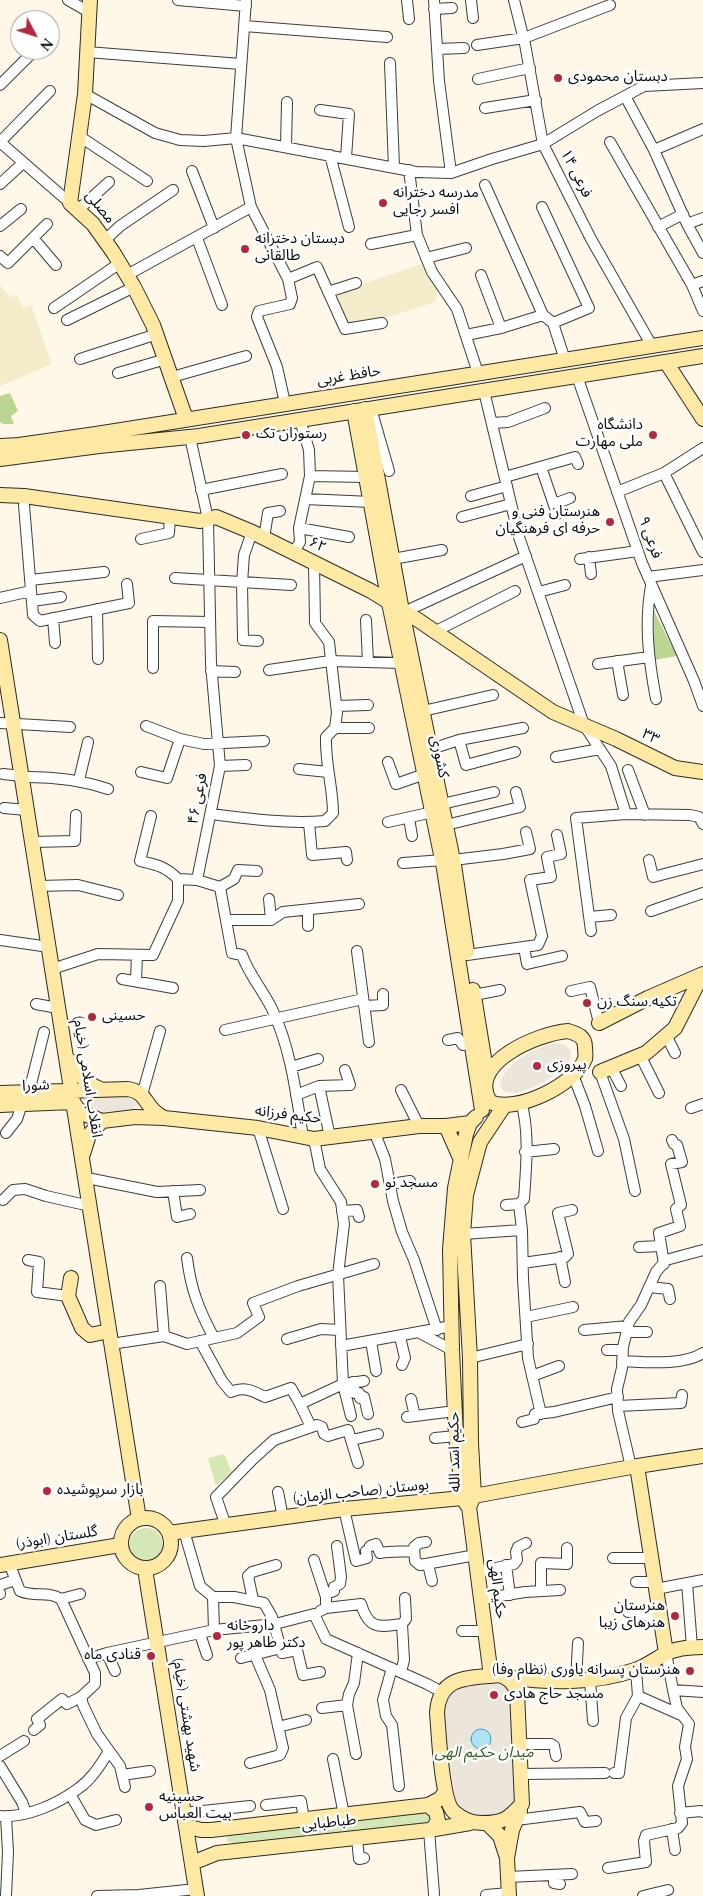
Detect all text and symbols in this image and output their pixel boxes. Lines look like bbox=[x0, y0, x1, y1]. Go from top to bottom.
north arrow bbox=[10, 10, 60, 60]
text: N bbox=[34, 33, 58, 55]
place label: دبستان محمودی bbox=[568, 69, 668, 87]
marker: دبستان محمودی bbox=[552, 72, 564, 84]
street label: فرعی ۱۴ bbox=[555, 147, 595, 201]
place label: مدرسه دخترانه افسر رجایی bbox=[393, 185, 479, 220]
street label: مصلی bbox=[80, 188, 118, 228]
marker: مدرسه دخترانه افسر رجایی bbox=[377, 197, 389, 209]
place label: دبستان دخترانه طالقانی bbox=[255, 231, 345, 266]
marker: دبستان دخترانه طالقانی bbox=[239, 243, 251, 255]
street label: حافظ غربی bbox=[316, 363, 382, 391]
place label: دانشگاه ملی مهارت bbox=[576, 417, 643, 452]
place label: رستوران تک bbox=[256, 426, 327, 444]
marker: رستوران تک bbox=[240, 429, 252, 441]
marker: دانشگاه ملی مهارت bbox=[647, 429, 659, 441]
place label: هنرستان فنی و حرفه ای فرهنگیان bbox=[496, 504, 600, 539]
street label: فرعی ۹ bbox=[633, 515, 665, 561]
marker: هنرستان فنی و حرفه ای فرهنگیان bbox=[604, 516, 616, 528]
street label: ۶۲ bbox=[305, 534, 329, 558]
street label: ۳۳ bbox=[638, 726, 662, 750]
street label: کشوری bbox=[425, 734, 451, 780]
street label: فرعی ۴۶ bbox=[185, 772, 213, 826]
place label: تکیه سنگ زن bbox=[597, 994, 677, 1012]
marker: تکیه سنگ زن bbox=[581, 997, 593, 1009]
place label: حسینی bbox=[102, 1008, 145, 1026]
marker: حسینی bbox=[86, 1011, 98, 1023]
street label: انقلاب اسلامی (خیام) bbox=[67, 1015, 105, 1139]
place label: پیروزی bbox=[547, 1057, 587, 1075]
marker: پیروزی bbox=[531, 1060, 543, 1072]
street label: شورا bbox=[22, 1078, 50, 1096]
street label: حکیم فرزانه bbox=[254, 1103, 322, 1129]
place label: مسجد نو bbox=[385, 1175, 438, 1193]
marker: مسجد نو bbox=[369, 1178, 381, 1190]
street label: حکیم اسد الله bbox=[446, 1412, 466, 1492]
street label: بوستان (صاحب الزمان) bbox=[292, 1477, 430, 1509]
place label: بازار سرپوشیده bbox=[57, 1482, 144, 1500]
marker: بازار سرپوشیده bbox=[41, 1485, 53, 1497]
street label: گلستان (ابوذر) bbox=[15, 1524, 99, 1554]
street label: حکیم الهی bbox=[483, 1558, 509, 1620]
place label: هنرستان هنرهای زیبا bbox=[599, 1598, 665, 1633]
marker: هنرستان هنرهای زیبا bbox=[669, 1610, 681, 1622]
place label: داروخانه دکتر طاهر پور bbox=[227, 1618, 306, 1653]
marker: داروخانه دکتر طاهر پور bbox=[211, 1630, 223, 1642]
place label: قنادی ماه bbox=[84, 1647, 141, 1665]
marker: قنادی ماه bbox=[145, 1650, 157, 1662]
street label: شهید بهشتی (خیام) bbox=[167, 1657, 203, 1773]
place label: هنرستان پسرانه یاوری (نظام وفا) bbox=[492, 1662, 680, 1680]
marker: هنرستان پسرانه یاوری (نظام وفا) bbox=[684, 1665, 696, 1677]
place label: مسجد حاج هادی bbox=[504, 1686, 604, 1704]
marker: مسجد حاج هادی bbox=[488, 1689, 500, 1701]
park label: میدان حکیم الهی bbox=[434, 1745, 534, 1763]
place label: حسینیه بیت العباس bbox=[159, 1789, 232, 1824]
marker: حسینیه بیت العباس bbox=[143, 1801, 155, 1813]
street label: طباطبایی bbox=[301, 1812, 357, 1836]

